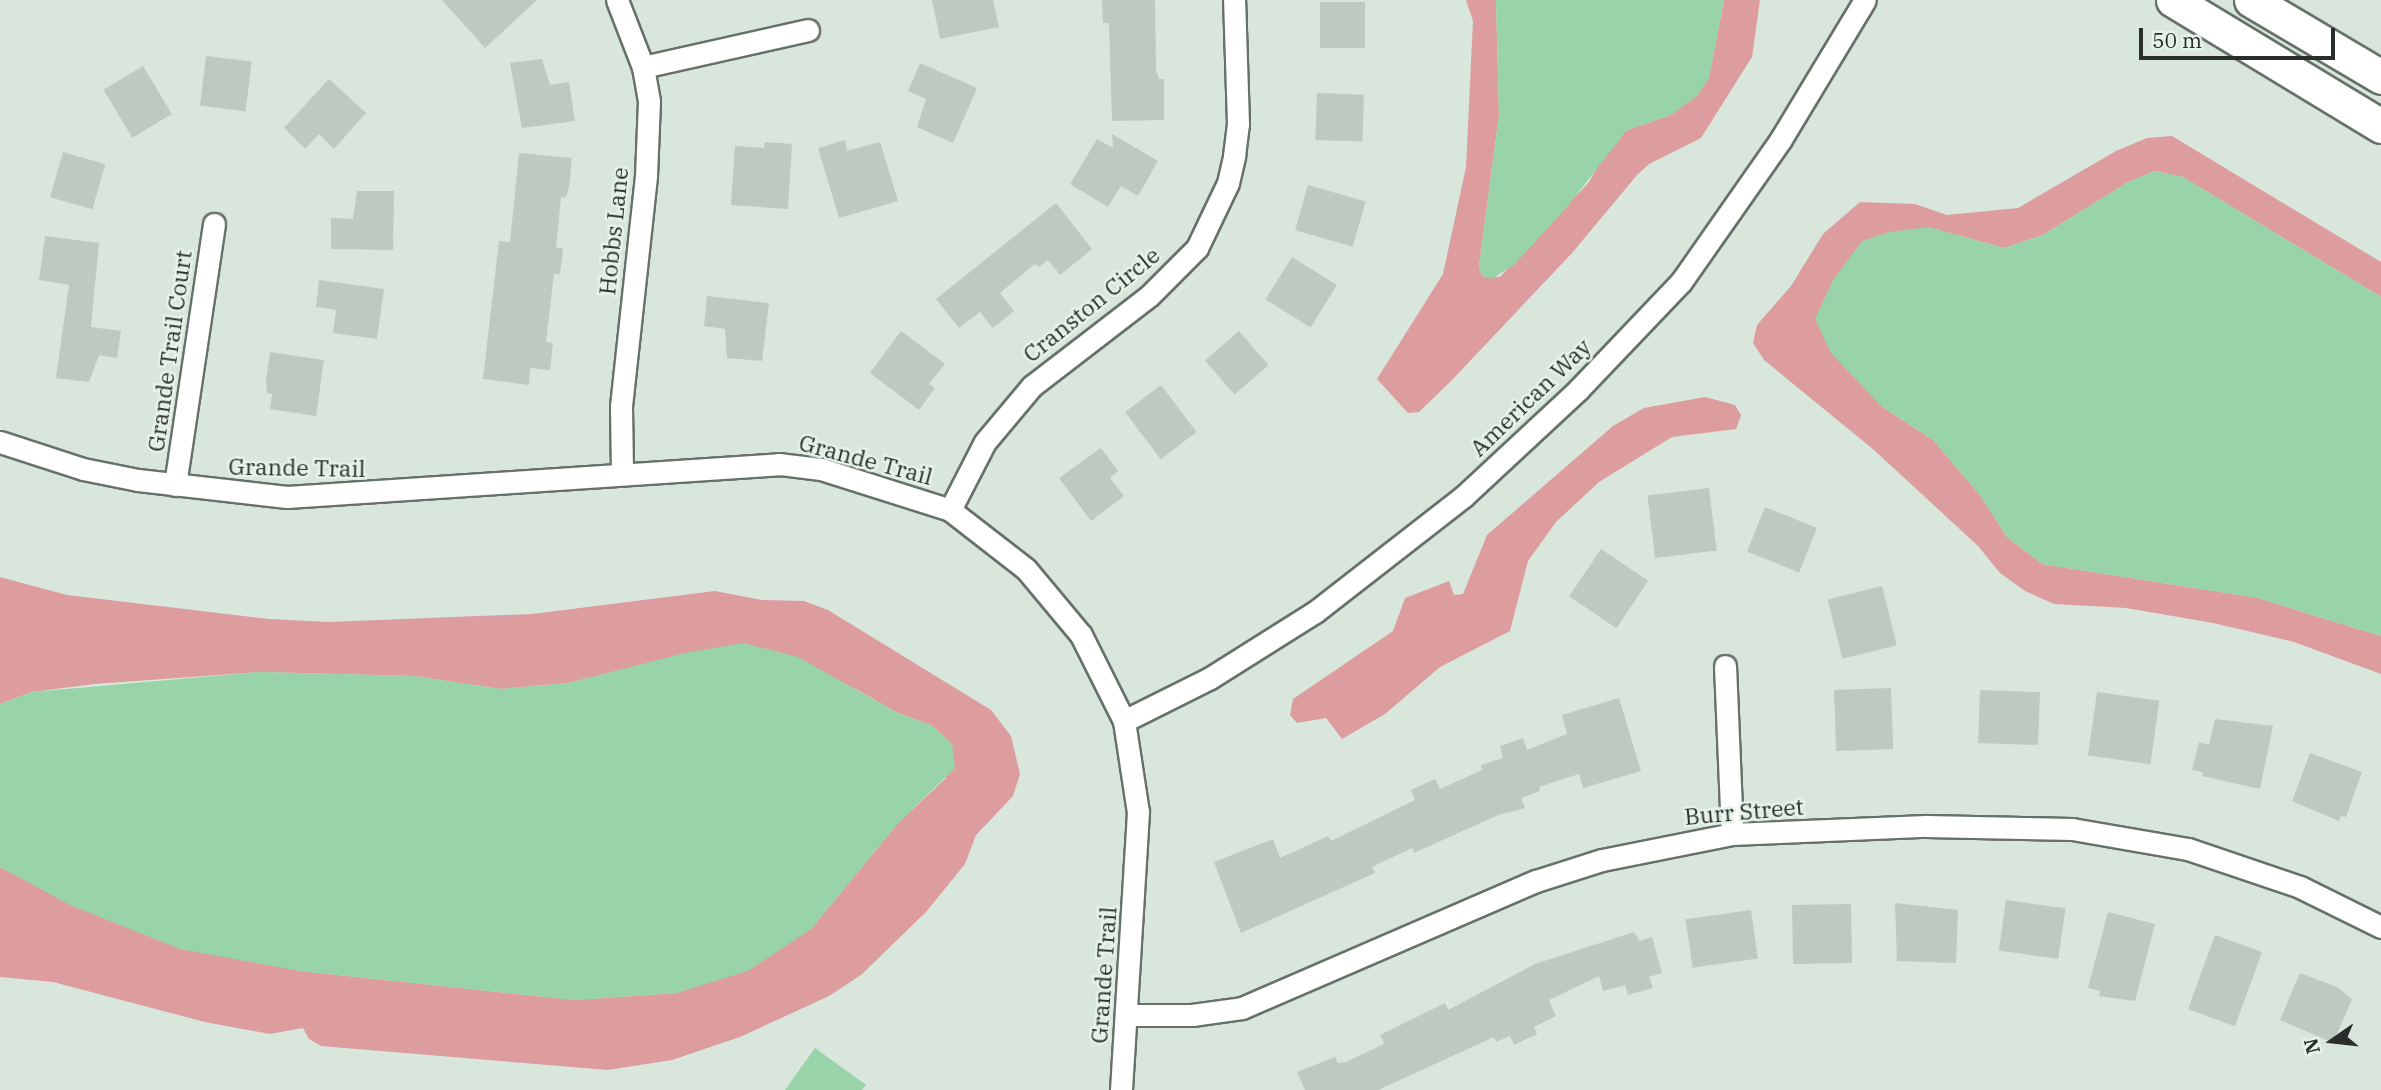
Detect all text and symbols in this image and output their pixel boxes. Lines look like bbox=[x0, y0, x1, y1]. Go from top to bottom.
scale bar bbox=[2143, 14, 2339, 58]
text: 50 m bbox=[2152, 26, 2202, 54]
street label: Hobbs Lane bbox=[593, 166, 633, 296]
street label: Cranston Circle bbox=[1017, 241, 1165, 367]
street label: Grande Trail Court bbox=[141, 249, 197, 453]
street label: American Way bbox=[1464, 332, 1596, 462]
street label: Grande Trail bbox=[796, 428, 936, 490]
street label: Grande Trail bbox=[228, 452, 366, 482]
street label: Burr Street bbox=[1683, 792, 1805, 830]
street label: Grande Trail bbox=[1084, 906, 1122, 1044]
north arrow bbox=[2297, 1006, 2367, 1076]
text: N bbox=[2298, 1036, 2325, 1056]

